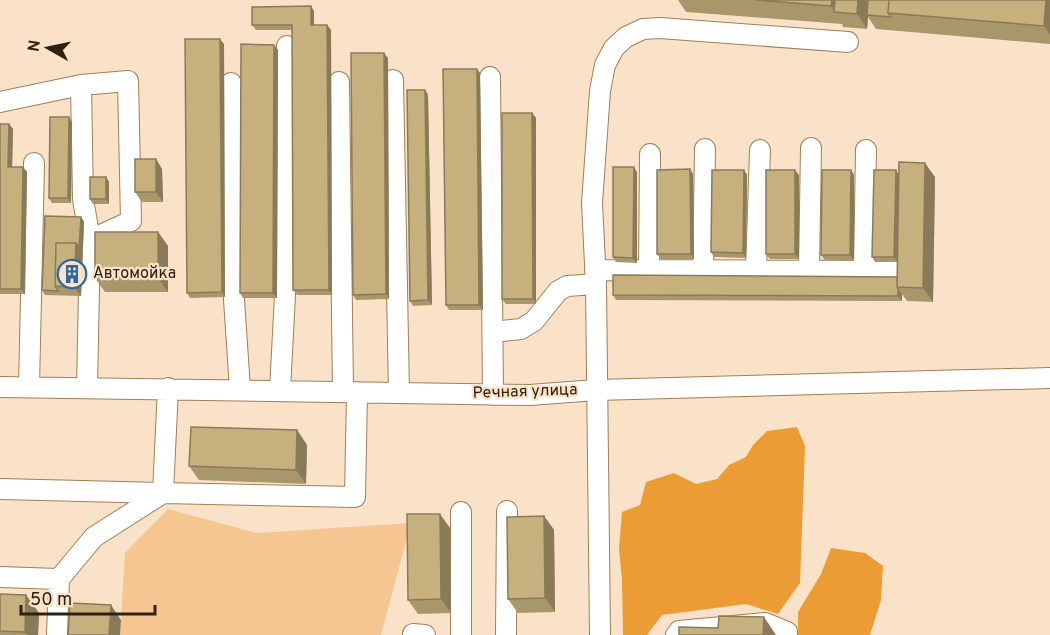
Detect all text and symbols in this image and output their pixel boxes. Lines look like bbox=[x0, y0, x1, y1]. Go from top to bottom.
north arrow bbox=[18, 18, 78, 78]
text: N bbox=[24, 39, 46, 53]
building icon: Автомойка bbox=[56, 258, 88, 290]
place label: Автомойка bbox=[93, 264, 176, 284]
street label: Речная улица bbox=[472, 380, 578, 404]
scale bar bbox=[21, 578, 154, 616]
text: 50 m bbox=[30, 589, 72, 612]

